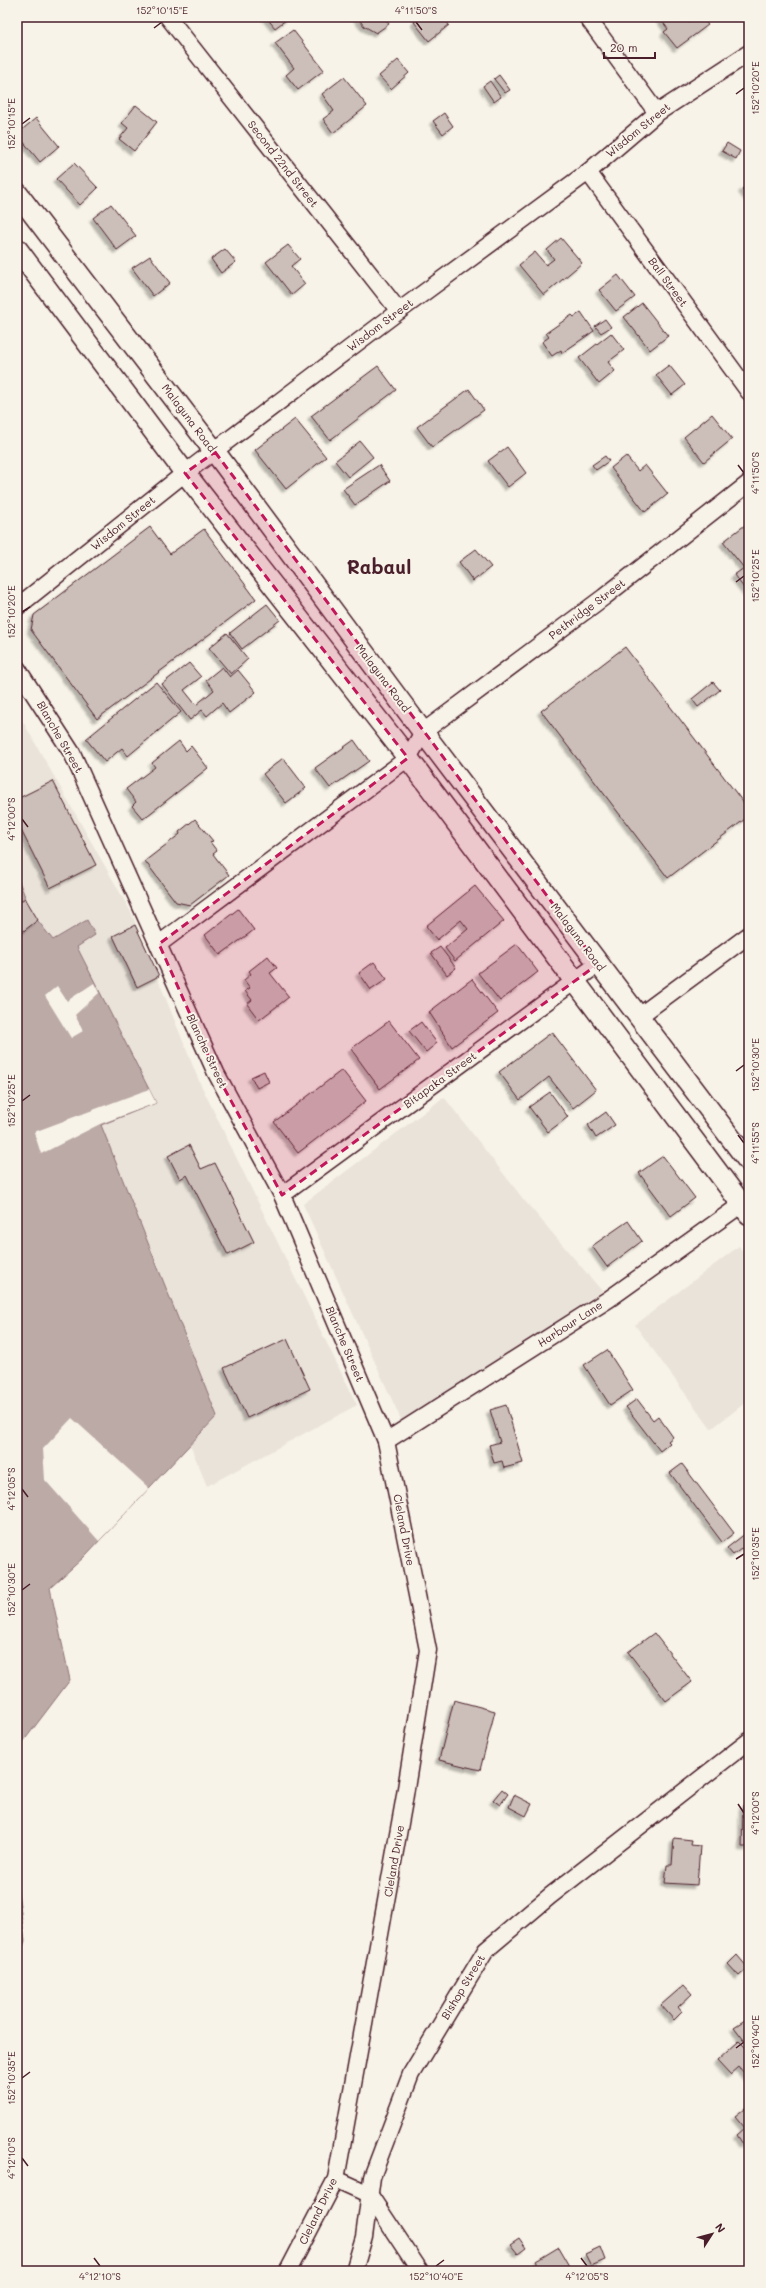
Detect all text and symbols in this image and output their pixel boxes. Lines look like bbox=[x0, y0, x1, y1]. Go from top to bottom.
text: 152°10'15"E bbox=[136, 3, 188, 17]
text: 4°11'50"S bbox=[395, 3, 437, 17]
scale bar bbox=[604, 34, 655, 60]
text: 20 m bbox=[610, 39, 638, 55]
text: 152°10'20"E bbox=[748, 61, 762, 115]
text: 152°10'15"E bbox=[4, 98, 18, 150]
street label: Wisdom Street bbox=[602, 99, 673, 160]
street label: Second 22nd Street bbox=[245, 117, 322, 210]
street label: Ball Street bbox=[645, 254, 692, 310]
street label: Wisdom Street bbox=[344, 295, 416, 354]
street label: Malaguna Road bbox=[159, 381, 220, 455]
text: 4°11'50"S bbox=[748, 452, 762, 494]
street label: Wisdom Street bbox=[87, 492, 158, 553]
text: 152°10'25"E bbox=[748, 549, 762, 603]
district label: Rabaul bbox=[347, 554, 411, 579]
street label: Pethridge Street bbox=[545, 575, 628, 642]
text: 152°10'20"E bbox=[4, 585, 18, 639]
street label: Malaguna Road bbox=[353, 641, 414, 715]
street label: Blanche Street bbox=[34, 698, 87, 776]
text: 4°12'00"S bbox=[4, 797, 18, 841]
street label: Malaguna Road bbox=[548, 900, 609, 974]
street label: Blanche Street bbox=[184, 1011, 231, 1091]
text: 152°10'30"E bbox=[748, 1038, 762, 1092]
street label: Bitapaka Street bbox=[400, 1048, 479, 1111]
text: 152°10'25"E bbox=[4, 1074, 18, 1128]
text: 4°11'55"S bbox=[748, 1122, 762, 1164]
street label: Harbour Lane bbox=[534, 1297, 605, 1350]
street label: Blanche Street bbox=[323, 1304, 368, 1384]
text: 4°12'05"S bbox=[4, 1467, 18, 1511]
street label: Cleland Drive bbox=[390, 1493, 419, 1567]
text: 152°10'35"E bbox=[748, 1527, 762, 1581]
text: 152°10'30"E bbox=[4, 1563, 18, 1617]
text: 4°12'00"S bbox=[748, 1791, 762, 1835]
street label: Cleland Drive bbox=[380, 1824, 407, 1898]
street label: Bishop Street bbox=[437, 1951, 488, 2022]
text: 152°10'40"E bbox=[748, 2015, 762, 2069]
text: 152°10'35"E bbox=[4, 2051, 18, 2105]
text: 4°12'10"S bbox=[4, 2137, 18, 2179]
street label: Cleland Drive bbox=[295, 2175, 340, 2247]
north arrow bbox=[692, 2214, 732, 2254]
text: N bbox=[712, 2220, 729, 2236]
text: 4°12'10"S bbox=[79, 2269, 121, 2283]
text: 152°10'40"E bbox=[409, 2269, 463, 2283]
text: 4°12'05"S bbox=[565, 2269, 609, 2283]

